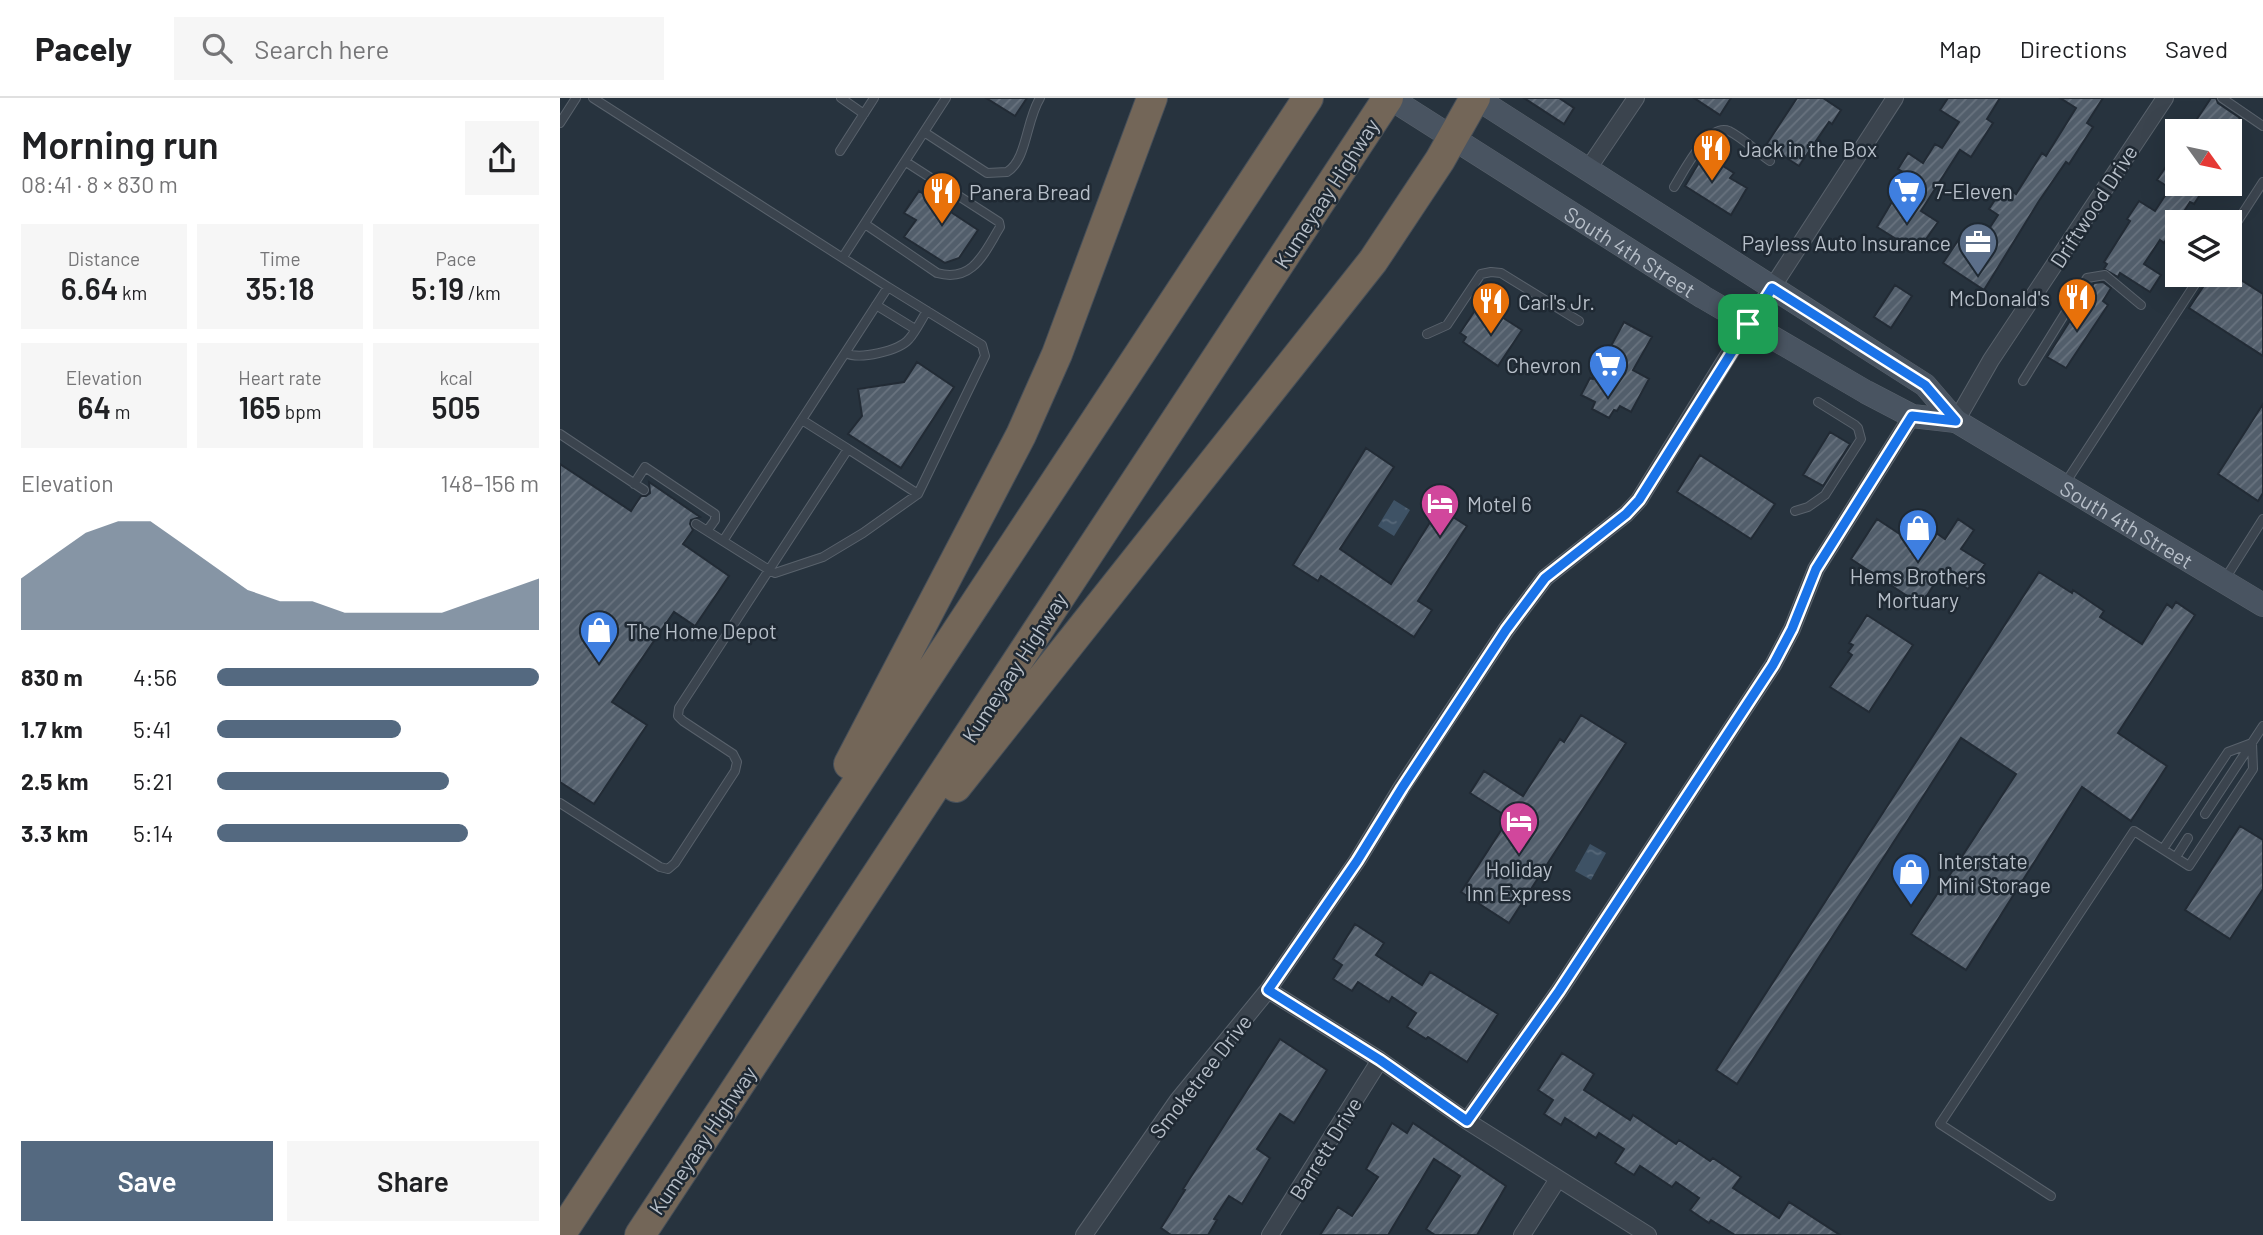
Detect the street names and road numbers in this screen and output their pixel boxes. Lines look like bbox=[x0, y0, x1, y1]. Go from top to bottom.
street label: Kumeyaay Highway bbox=[1268, 113, 1384, 273]
street label: Driftwood Drive bbox=[2044, 140, 2142, 272]
street label: South 4th Street bbox=[1560, 200, 1701, 302]
street label: South 4th Street bbox=[2056, 474, 2198, 573]
street label: Kumeyaay Highway bbox=[956, 587, 1072, 747]
street label: Smoketree Drive bbox=[1144, 1009, 1256, 1143]
street label: Kumeyaay Highway bbox=[643, 1061, 761, 1219]
street label: Barrett Drive bbox=[1284, 1092, 1366, 1204]

